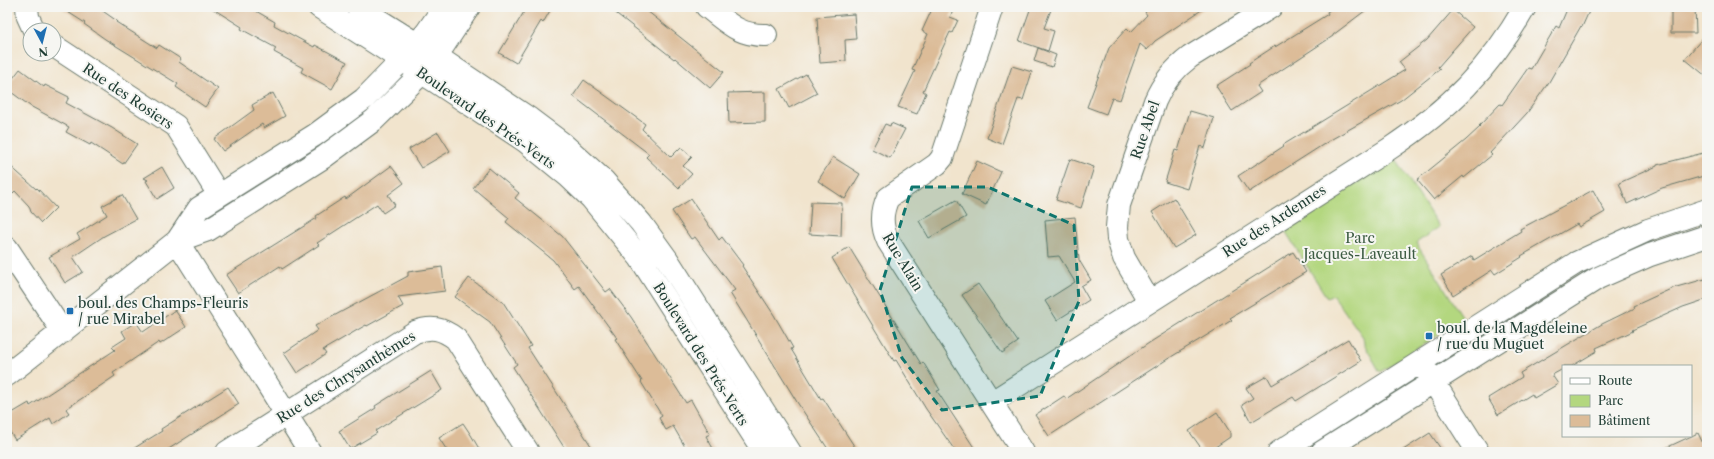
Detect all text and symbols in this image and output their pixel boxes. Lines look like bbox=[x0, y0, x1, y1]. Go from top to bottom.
north arrow bbox=[22, 22, 62, 62]
text: N bbox=[37, 44, 49, 60]
street label: Rue des Rosiers bbox=[79, 59, 177, 133]
street label: Boulevard des Prés-Verts bbox=[413, 63, 559, 173]
street label: Rue Abel bbox=[1127, 98, 1163, 162]
street label: Rue des Ardennes bbox=[1219, 181, 1329, 261]
park label: Parc Jacques-Laveault bbox=[1301, 229, 1417, 263]
street label: Rue Alain bbox=[879, 230, 928, 295]
street label: Boulevard des Prés-Verts bbox=[649, 279, 753, 429]
place label: boul. des Champs-Fleuris / rue Mirabel bbox=[78, 294, 248, 328]
marker: boul. des Champs-Fleuris / rue Mirabel bbox=[65, 306, 75, 316]
place label: boul. de la Magdeleine / rue du Muguet bbox=[1437, 319, 1588, 353]
street label: Rue des Chrysanthèmes bbox=[273, 327, 419, 427]
marker: boul. de la Magdeleine / rue du Muguet bbox=[1424, 331, 1434, 341]
legend bbox=[1562, 365, 1692, 437]
text: Route bbox=[1598, 373, 1633, 388]
text: Parc bbox=[1598, 393, 1623, 408]
text: Bâtiment bbox=[1598, 413, 1651, 428]

